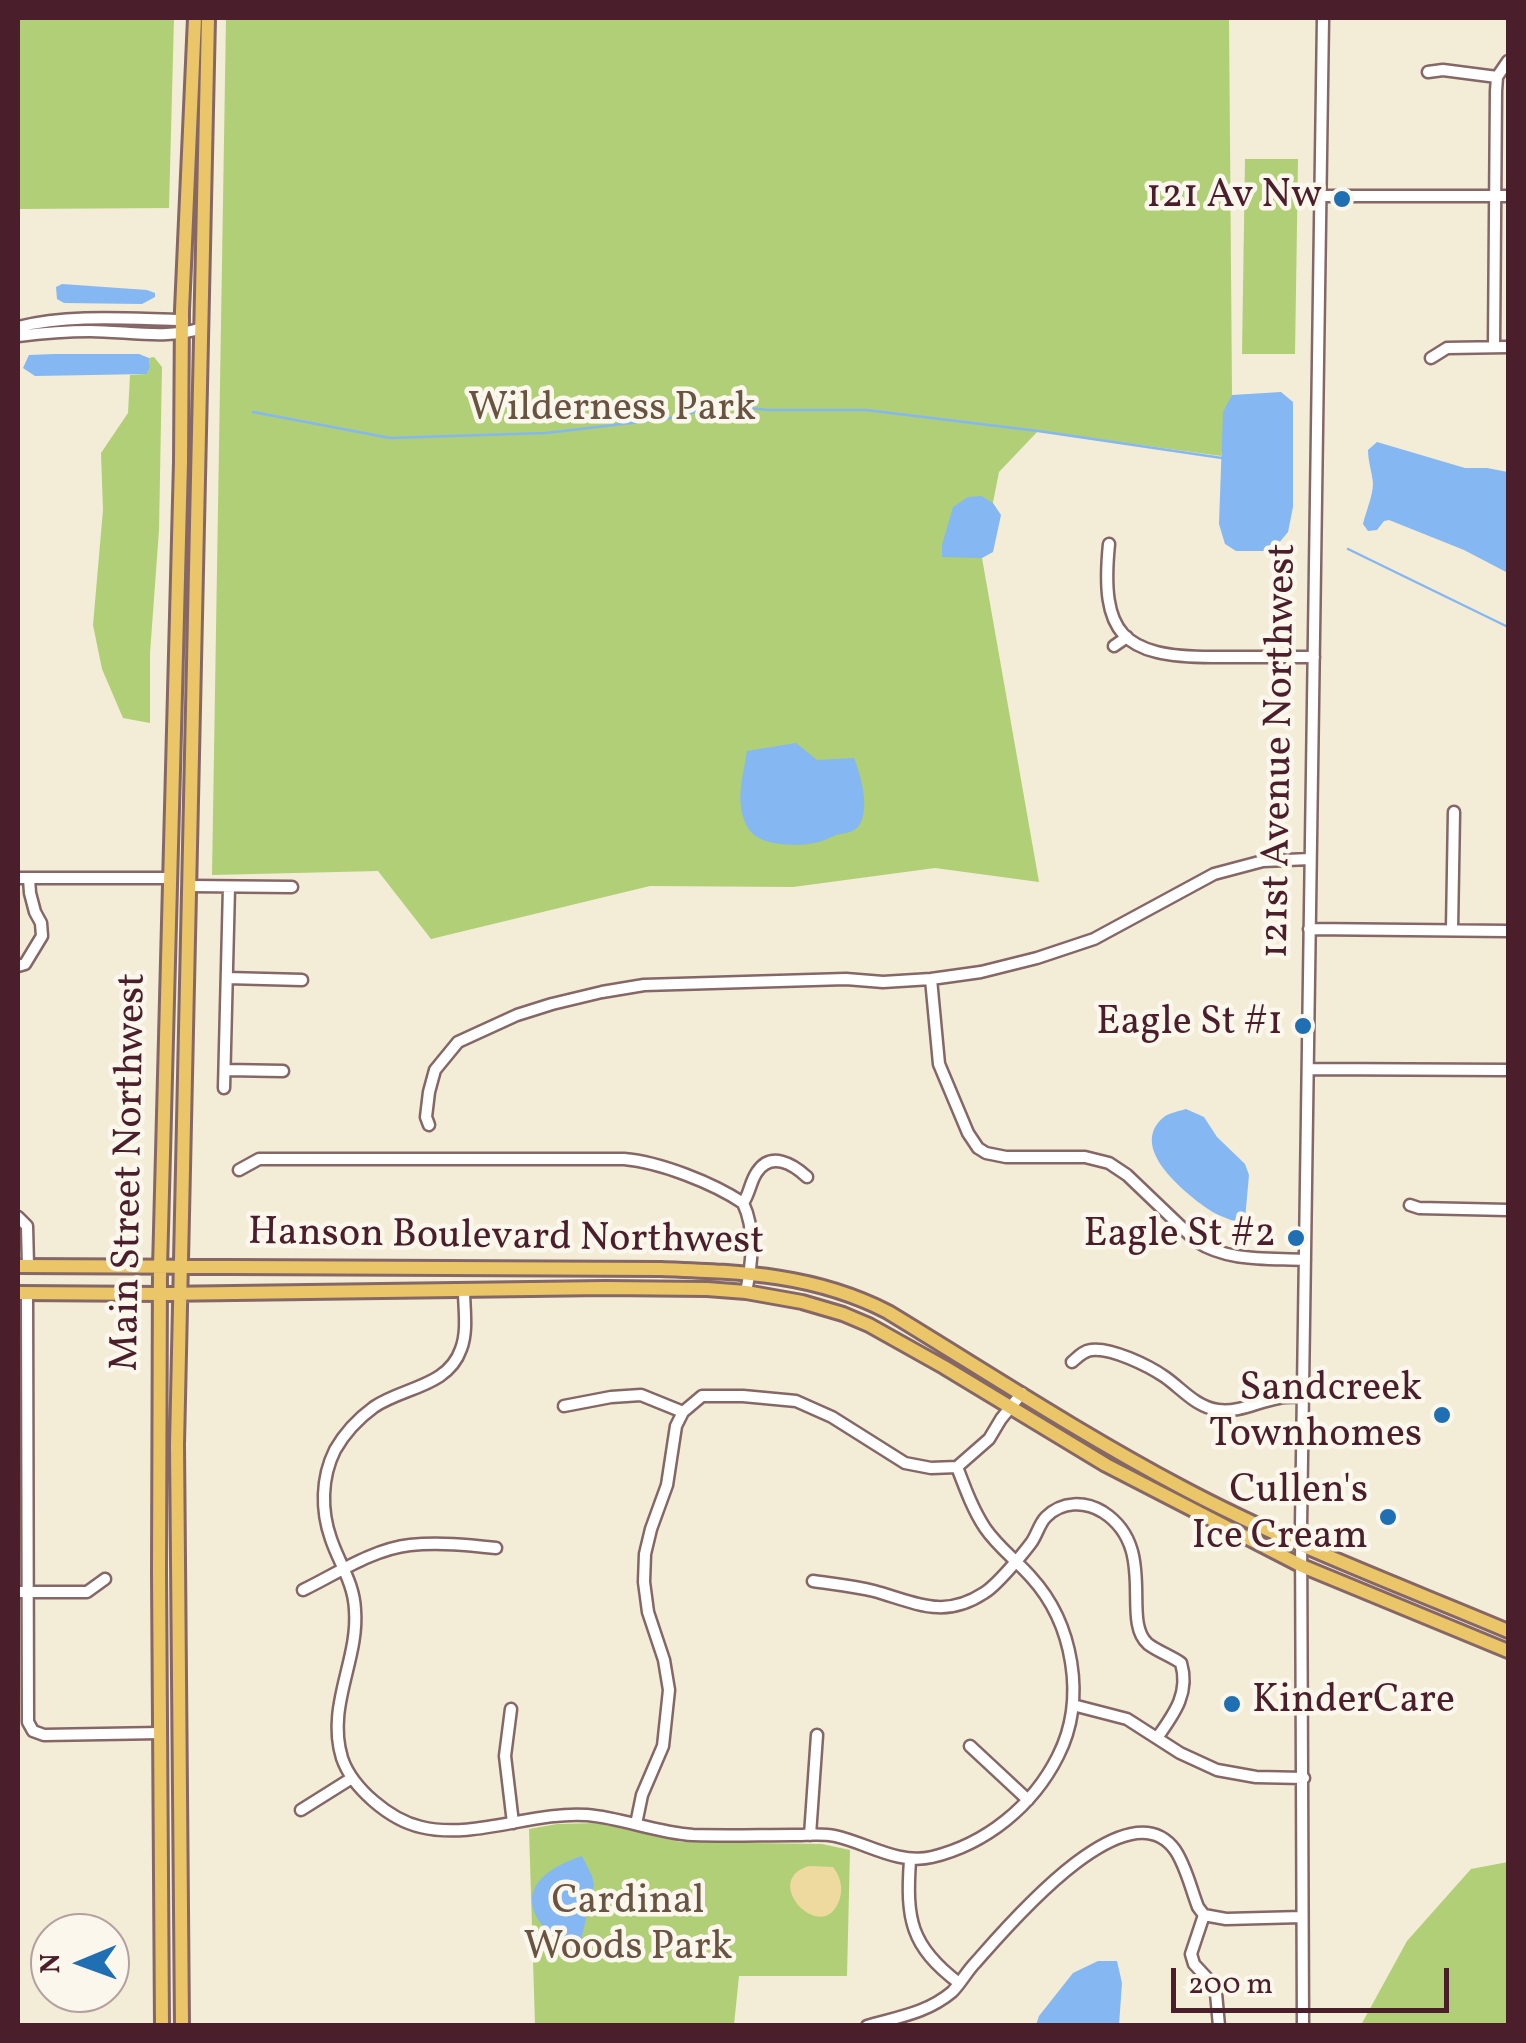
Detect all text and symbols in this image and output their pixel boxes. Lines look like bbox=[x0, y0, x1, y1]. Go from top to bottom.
place label: 121 Av Nw bbox=[1146, 175, 1322, 223]
marker: 121 Av Nw bbox=[1331, 188, 1353, 210]
park label: Wilderness Park bbox=[468, 388, 756, 436]
street label: 121st Avenue Northwest bbox=[1254, 543, 1310, 959]
street label: Main Street Northwest bbox=[105, 972, 159, 1372]
place label: Eagle St #1 bbox=[1096, 1002, 1283, 1050]
marker: Eagle St #1 bbox=[1292, 1015, 1314, 1037]
street label: Hanson Boulevard Northwest bbox=[247, 1211, 765, 1269]
place label: Eagle St #2 bbox=[1083, 1214, 1276, 1262]
marker: Eagle St #2 bbox=[1285, 1227, 1307, 1249]
place label: Sandcreek Townhomes bbox=[1209, 1368, 1422, 1462]
marker: Sandcreek Townhomes bbox=[1431, 1404, 1453, 1426]
place label: Cullen's Ice Cream bbox=[1192, 1470, 1368, 1564]
marker: Cullen's Ice Cream bbox=[1377, 1506, 1399, 1528]
place label: KinderCare bbox=[1252, 1680, 1455, 1728]
marker: KinderCare bbox=[1221, 1693, 1243, 1715]
park label: Cardinal Woods Park bbox=[524, 1881, 732, 1975]
north arrow bbox=[30, 1913, 130, 2013]
scale bar bbox=[1176, 1948, 1454, 2010]
text: N bbox=[32, 1953, 71, 1974]
text: 200 m bbox=[1188, 1964, 1273, 2006]

